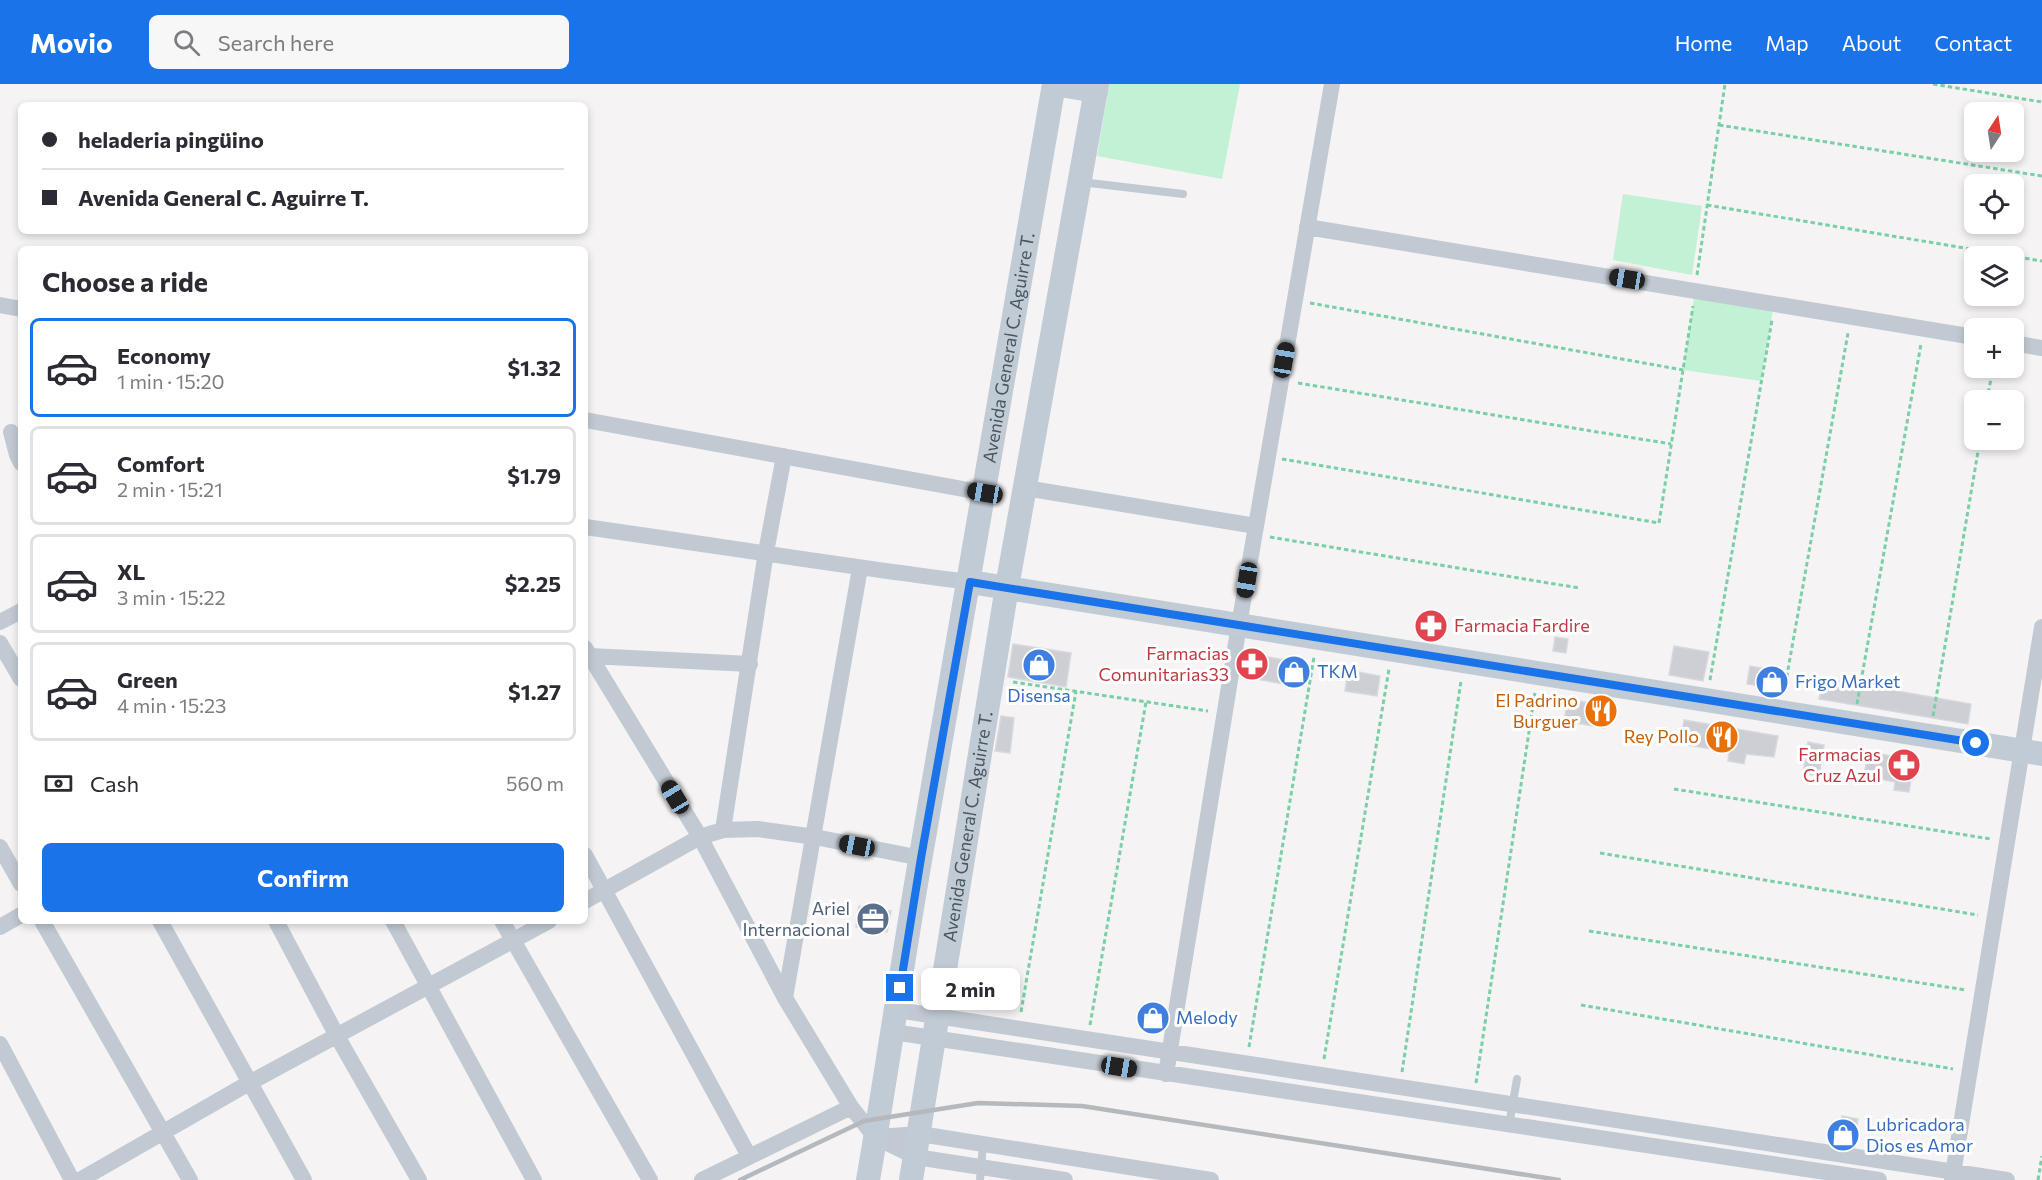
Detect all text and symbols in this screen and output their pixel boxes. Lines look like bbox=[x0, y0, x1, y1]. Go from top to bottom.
search box bbox=[149, 15, 569, 69]
text: Movio bbox=[30, 25, 113, 59]
icon: search bbox=[170, 26, 203, 59]
text: Search here bbox=[218, 29, 334, 56]
text: Home bbox=[1675, 30, 1732, 55]
text: Map bbox=[1765, 30, 1809, 55]
text: About bbox=[1842, 30, 1901, 55]
text: Contact bbox=[1934, 30, 2012, 55]
north arrow bbox=[1964, 102, 2024, 162]
map controls bbox=[1964, 102, 2024, 450]
text: heladeria pingüino bbox=[78, 126, 264, 153]
button: locate bbox=[1964, 174, 2024, 234]
text: Avenida General C. Aguirre T. bbox=[78, 184, 369, 211]
street label: Avenida General C. Aguirre T. bbox=[978, 231, 1039, 465]
button: layers bbox=[1964, 246, 2024, 306]
text: Choose a ride bbox=[42, 265, 208, 298]
car bbox=[1608, 267, 1646, 291]
button: + bbox=[1964, 318, 2024, 378]
icon: car bbox=[45, 341, 99, 395]
car bbox=[1272, 341, 1296, 379]
text: Economy bbox=[117, 342, 211, 369]
text: $1.32 bbox=[507, 354, 561, 381]
text: 1 min · 15:20 bbox=[117, 369, 225, 393]
button: − bbox=[1964, 390, 2024, 450]
icon: car bbox=[45, 449, 99, 503]
text: Comfort bbox=[117, 450, 205, 477]
text: $1.79 bbox=[507, 462, 561, 489]
text: 2 min · 15:21 bbox=[117, 477, 223, 501]
car bbox=[966, 481, 1004, 505]
icon: car bbox=[45, 557, 99, 611]
text: XL bbox=[117, 558, 145, 585]
car bbox=[1235, 561, 1259, 599]
text: $2.25 bbox=[505, 570, 561, 597]
text: 3 min · 15:22 bbox=[117, 585, 226, 609]
pharmacy icon: Farmacia Fardire bbox=[1413, 608, 1449, 644]
place label: Farmacia Fardire bbox=[1454, 614, 1590, 636]
place label: Farmacias Comunitarias33 bbox=[1099, 642, 1229, 685]
pharmacy icon: Farmacias Comunitarias33 bbox=[1234, 646, 1270, 682]
shop icon: Disensa bbox=[1021, 647, 1057, 683]
shop icon: TKM bbox=[1276, 654, 1312, 690]
place label: TKM bbox=[1317, 660, 1358, 682]
shop icon: Frigo Market bbox=[1754, 664, 1790, 700]
icon: car bbox=[45, 665, 99, 719]
text: Green bbox=[117, 666, 178, 693]
place label: Frigo Market bbox=[1795, 670, 1900, 692]
text: $1.27 bbox=[508, 678, 561, 705]
place label: Disensa bbox=[1007, 684, 1071, 706]
place label: El Padrino Burguer bbox=[1495, 689, 1578, 732]
text: 4 min · 15:23 bbox=[117, 693, 227, 717]
restaurant icon: El Padrino Burguer bbox=[1583, 693, 1619, 729]
street label: Avenida General C. Aguirre T. bbox=[938, 709, 997, 943]
restaurant icon: Rey Pollo bbox=[1704, 719, 1740, 755]
place label: Rey Pollo bbox=[1624, 725, 1699, 747]
route start bbox=[1962, 729, 1989, 756]
place label: Farmacias Cruz Azul bbox=[1798, 743, 1881, 786]
pharmacy icon: Farmacias Cruz Azul bbox=[1886, 747, 1922, 783]
icon: cash bbox=[42, 767, 75, 800]
text: Cash bbox=[90, 770, 139, 797]
text: 560 m bbox=[506, 771, 564, 795]
car bbox=[658, 777, 692, 817]
car bbox=[838, 834, 876, 858]
button: Confirm bbox=[42, 843, 564, 912]
place label: Ariel Internacional bbox=[742, 897, 850, 940]
office icon: Ariel Internacional bbox=[855, 901, 891, 937]
callout: 2 min bbox=[921, 967, 1020, 1009]
route end bbox=[886, 974, 913, 1001]
text: 2 min bbox=[946, 977, 995, 1001]
shop icon: Melody bbox=[1135, 1000, 1171, 1036]
place label: Melody bbox=[1176, 1006, 1238, 1028]
car bbox=[1100, 1055, 1138, 1079]
place label: Lubricadora Dios es Amor bbox=[1866, 1113, 1973, 1156]
shop icon: Lubricadora Dios es Amor bbox=[1825, 1117, 1861, 1153]

